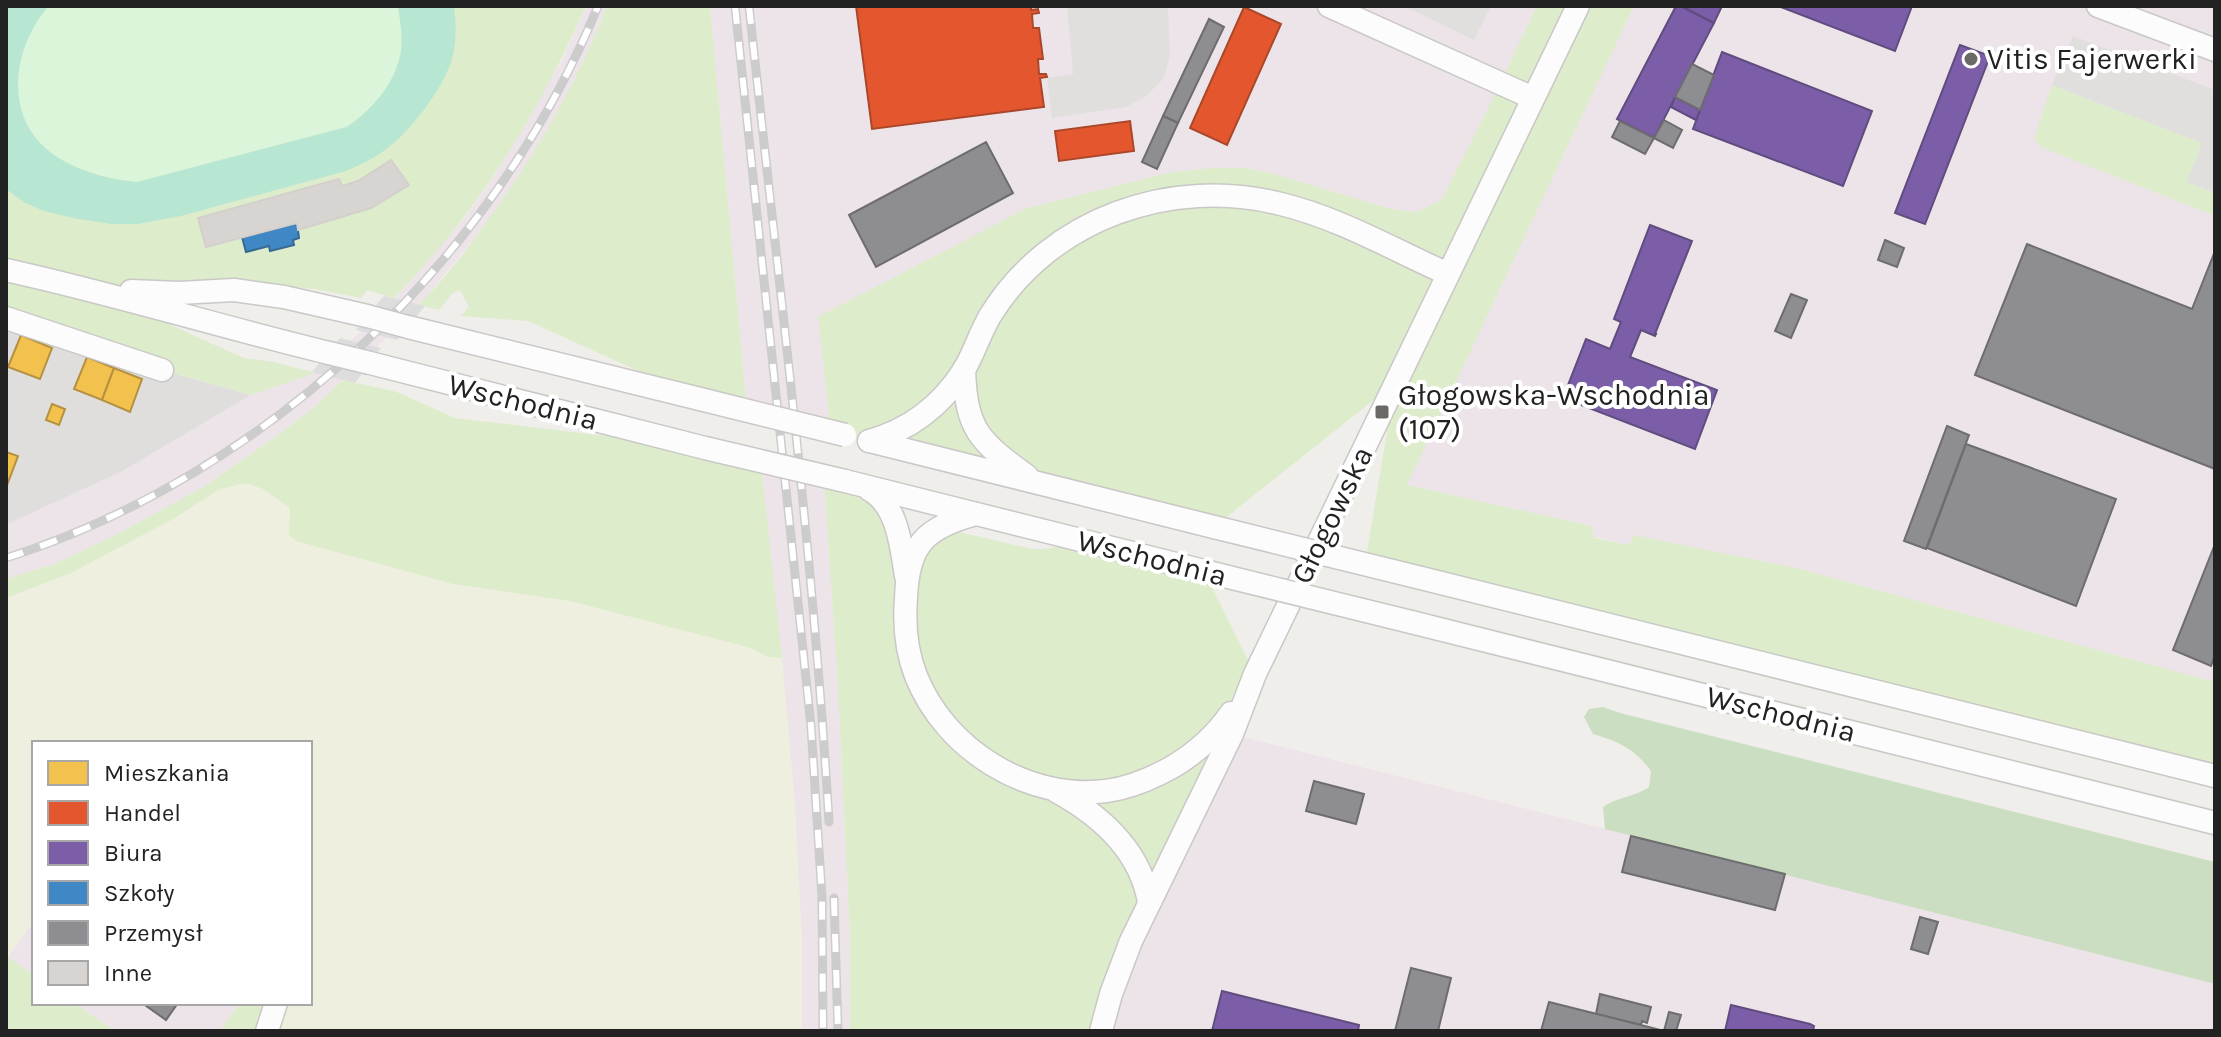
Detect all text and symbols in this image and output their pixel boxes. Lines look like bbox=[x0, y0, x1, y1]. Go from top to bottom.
place label: Vitis Fajerwerki bbox=[1987, 41, 2197, 77]
marker: Vitis Fajerwerki bbox=[1962, 50, 1980, 68]
street label: Wschodnia bbox=[445, 366, 601, 438]
place label: Głogowska-Wschodnia (107) bbox=[1398, 377, 1709, 447]
marker: Głogowska-Wschodnia (107) bbox=[1373, 403, 1391, 421]
street label: Głogowska bbox=[1283, 440, 1381, 590]
street label: Wschodnia bbox=[1074, 522, 1230, 594]
street label: Wschodnia bbox=[1703, 678, 1859, 750]
legend bbox=[32, 741, 312, 1005]
text: Mieszkania bbox=[104, 759, 229, 787]
text: Handel bbox=[104, 799, 181, 827]
text: Biura bbox=[104, 839, 163, 867]
text: Szkoły bbox=[104, 879, 174, 907]
text: Przemysł bbox=[104, 919, 203, 947]
text: Inne bbox=[104, 959, 152, 987]

